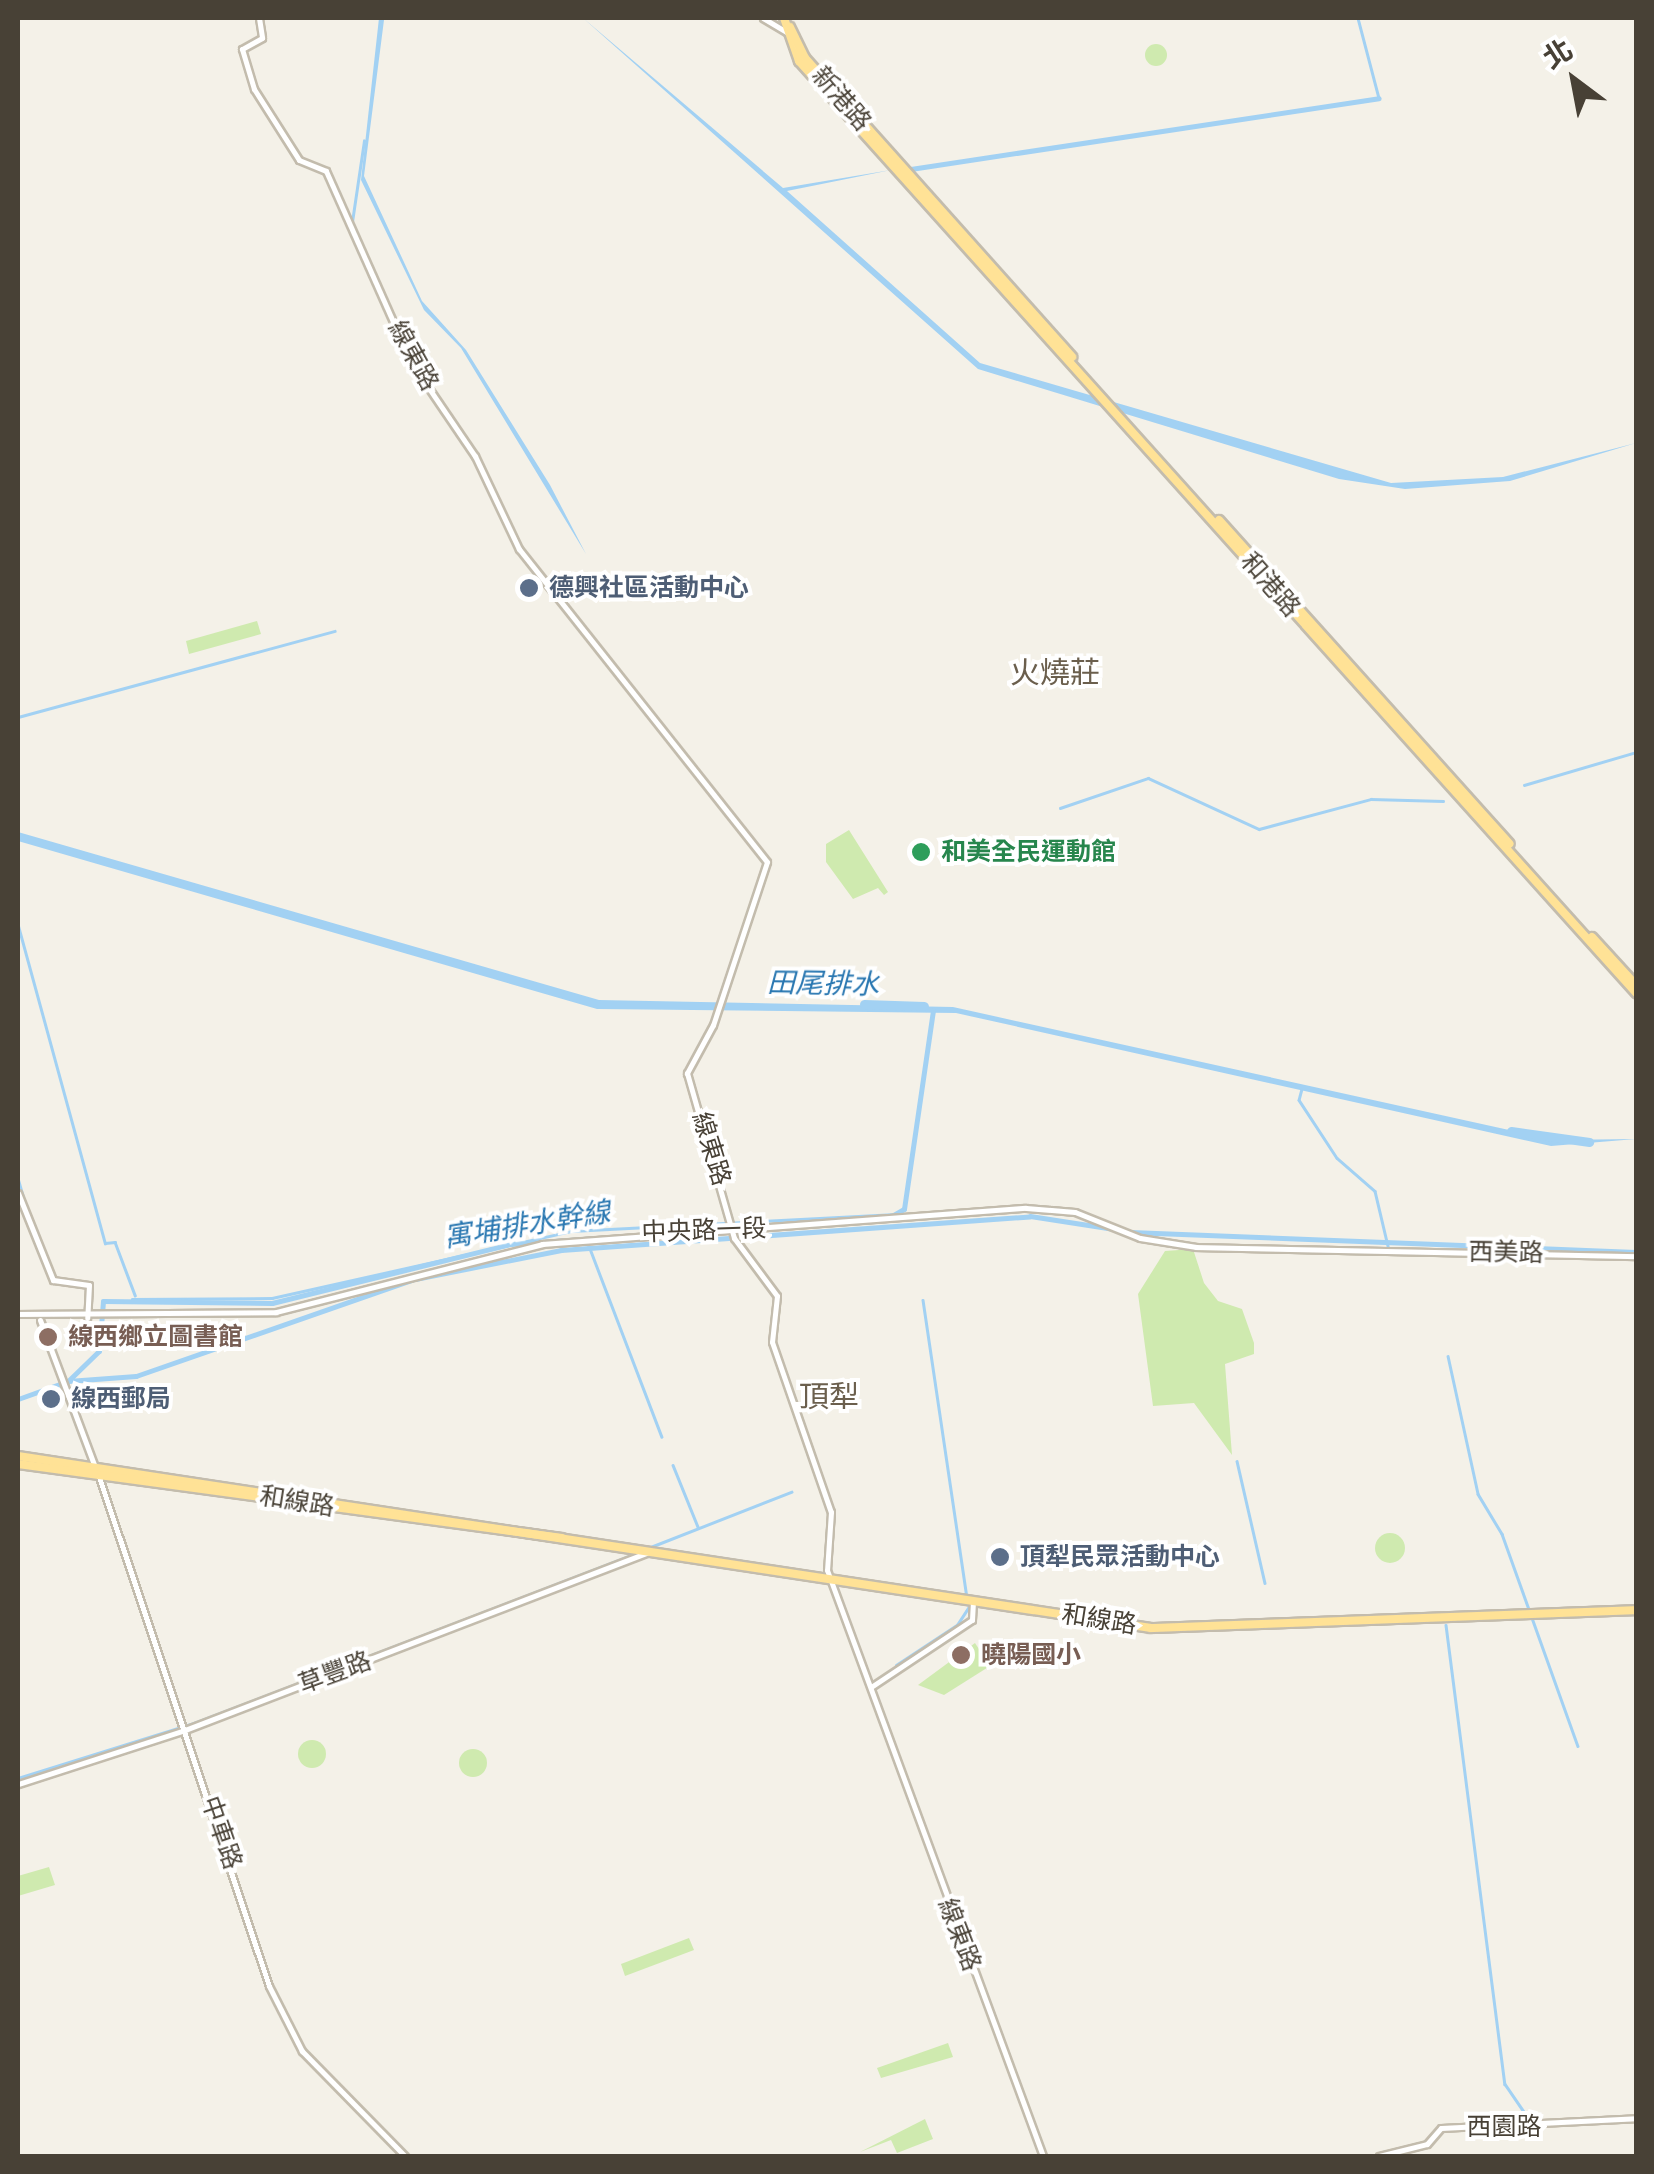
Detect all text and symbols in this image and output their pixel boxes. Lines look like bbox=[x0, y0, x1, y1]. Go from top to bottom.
north arrow bbox=[1524, 30, 1624, 130]
text: 北 bbox=[1537, 33, 1579, 76]
street label: 新港路 bbox=[805, 61, 877, 137]
street label: 線東路 bbox=[382, 316, 444, 396]
street label: 和港路 bbox=[1234, 547, 1306, 623]
place label: 德興社區活動中心 bbox=[549, 573, 749, 603]
marker: 德興社區活動中心 bbox=[518, 577, 540, 599]
district label: 火燒莊 bbox=[1010, 656, 1100, 692]
place label: 和美全民運動館 bbox=[941, 837, 1116, 867]
marker: 和美全民運動館 bbox=[910, 841, 932, 863]
water label: 田尾排水 bbox=[767, 966, 879, 1002]
street label: 線東路 bbox=[686, 1109, 736, 1189]
water label: 寓埔排水幹線 bbox=[441, 1195, 613, 1255]
street label: 中央路一段 bbox=[641, 1214, 767, 1248]
street label: 西美路 bbox=[1468, 1237, 1544, 1269]
place label: 線西鄉立圖書館 bbox=[68, 1322, 243, 1352]
marker: 線西鄉立圖書館 bbox=[37, 1326, 59, 1348]
district label: 頂犁 bbox=[799, 1380, 859, 1416]
place label: 線西郵局 bbox=[71, 1384, 171, 1414]
marker: 線西郵局 bbox=[40, 1388, 62, 1410]
street label: 和線路 bbox=[258, 1481, 336, 1523]
place label: 頂犁民眾活動中心 bbox=[1020, 1542, 1220, 1572]
marker: 頂犁民眾活動中心 bbox=[989, 1546, 1011, 1568]
street label: 和線路 bbox=[1060, 1599, 1138, 1641]
place label: 曉陽國小 bbox=[981, 1640, 1081, 1670]
marker: 曉陽國小 bbox=[950, 1644, 972, 1666]
street label: 草豐路 bbox=[295, 1646, 375, 1700]
street label: 中車路 bbox=[195, 1793, 247, 1873]
street label: 線東路 bbox=[932, 1895, 986, 1975]
street label: 西園路 bbox=[1467, 2112, 1541, 2142]

